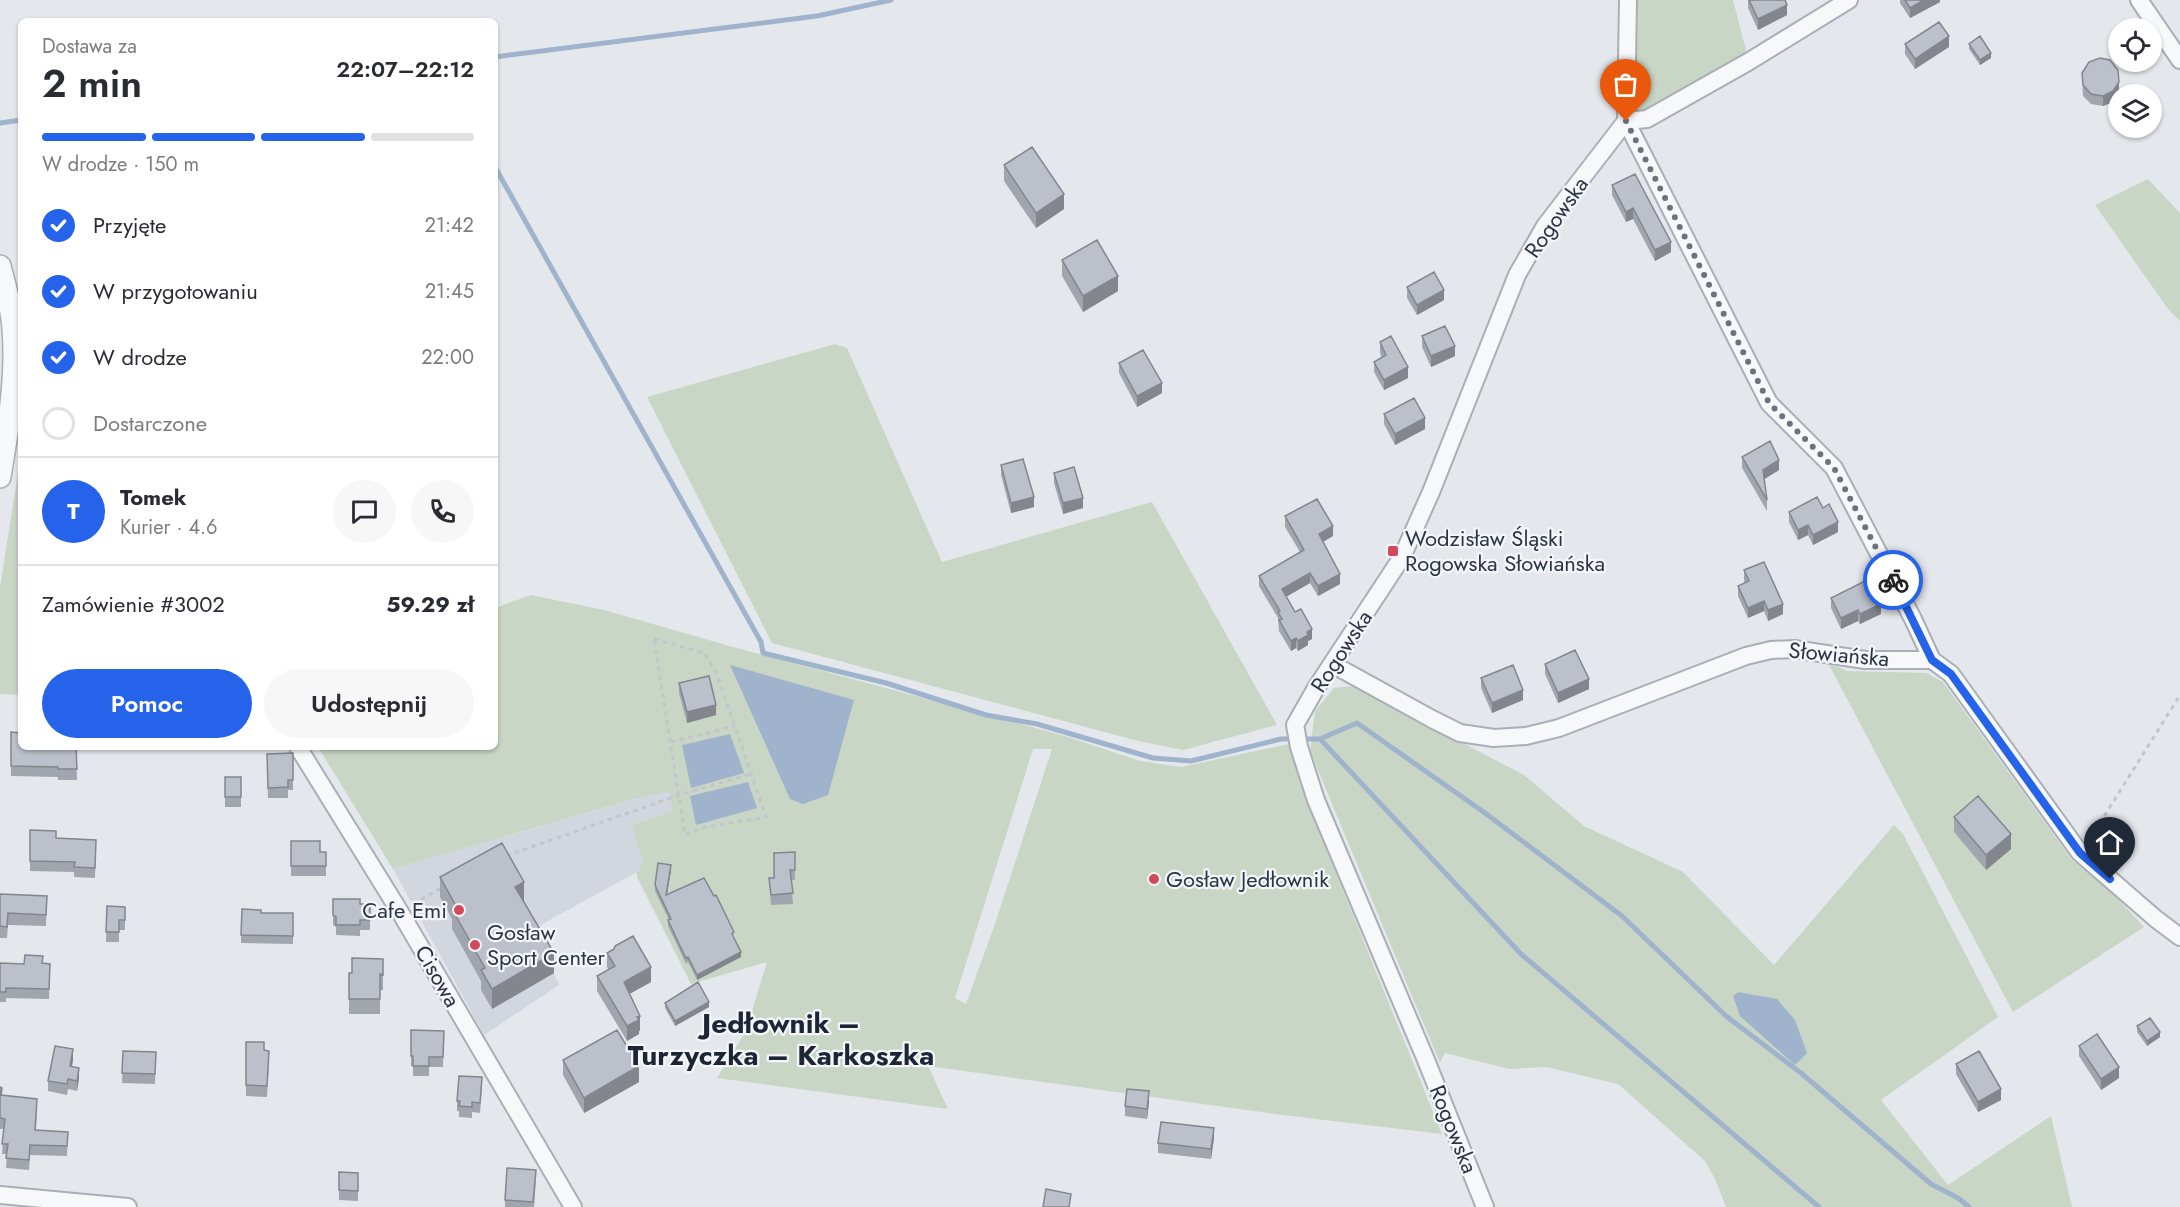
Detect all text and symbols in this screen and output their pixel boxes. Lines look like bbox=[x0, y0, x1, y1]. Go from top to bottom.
map controls bbox=[2108, 18, 2162, 138]
button: locate bbox=[2108, 18, 2162, 72]
text: Dostawa za bbox=[42, 32, 137, 61]
text: 22:07–22:12 bbox=[336, 53, 474, 85]
text: 2 min bbox=[42, 55, 142, 112]
pin bbox=[1600, 59, 1651, 121]
icon: bag bbox=[1609, 68, 1642, 101]
button: layers bbox=[2108, 84, 2162, 138]
text: W drodze · 150 m bbox=[42, 150, 199, 179]
street label: Rogowska bbox=[1516, 170, 1596, 264]
icon: check bbox=[42, 209, 75, 242]
text: Przyjęte bbox=[93, 209, 166, 241]
text: 21:42 bbox=[425, 211, 474, 240]
icon: check bbox=[42, 275, 75, 308]
text: W przygotowaniu bbox=[93, 275, 258, 307]
text: 21:45 bbox=[425, 277, 474, 306]
icon: check bbox=[42, 341, 75, 374]
text: W drodze bbox=[93, 341, 187, 373]
text: 22:00 bbox=[421, 343, 474, 372]
text: Dostarczone bbox=[93, 407, 207, 439]
button: chat bbox=[333, 480, 396, 543]
button: phone bbox=[411, 480, 474, 543]
text: Tomek bbox=[120, 481, 186, 513]
text: T bbox=[67, 495, 80, 527]
text: Kurier · 4.6 bbox=[120, 513, 218, 542]
place label: Wodzisław Śląski Rogowska Słowiańska bbox=[1405, 522, 1605, 579]
marker: Wodzisław Śląski Rogowska Słowiańska bbox=[1386, 544, 1400, 558]
courier bbox=[1863, 550, 1923, 610]
icon: bike bbox=[1877, 564, 1910, 597]
text: Zamówienie #3002 bbox=[42, 588, 225, 620]
text: 59.29 zł bbox=[386, 588, 474, 620]
street label: Rogowska bbox=[1302, 603, 1380, 699]
street label: Słowiańska bbox=[1787, 634, 1891, 674]
button: Pomoc bbox=[42, 669, 252, 738]
button: Udostępnij bbox=[264, 669, 474, 738]
pin bbox=[2084, 817, 2135, 879]
icon: home bbox=[2093, 826, 2126, 859]
place label: Gosław Jedłownik bbox=[1166, 863, 1329, 895]
marker: Gosław Jedłownik bbox=[1147, 872, 1161, 886]
place label: Cafe Emi bbox=[362, 894, 447, 926]
marker: Cafe Emi bbox=[452, 903, 466, 917]
place label: Gosław Sport Center bbox=[487, 916, 606, 973]
marker: Gosław Sport Center bbox=[468, 938, 482, 952]
street label: Cisowa bbox=[407, 939, 469, 1013]
district label: Jedłownik – Turzyczka – Karkoszka bbox=[628, 1003, 934, 1076]
street label: Rogowska bbox=[1422, 1080, 1486, 1178]

